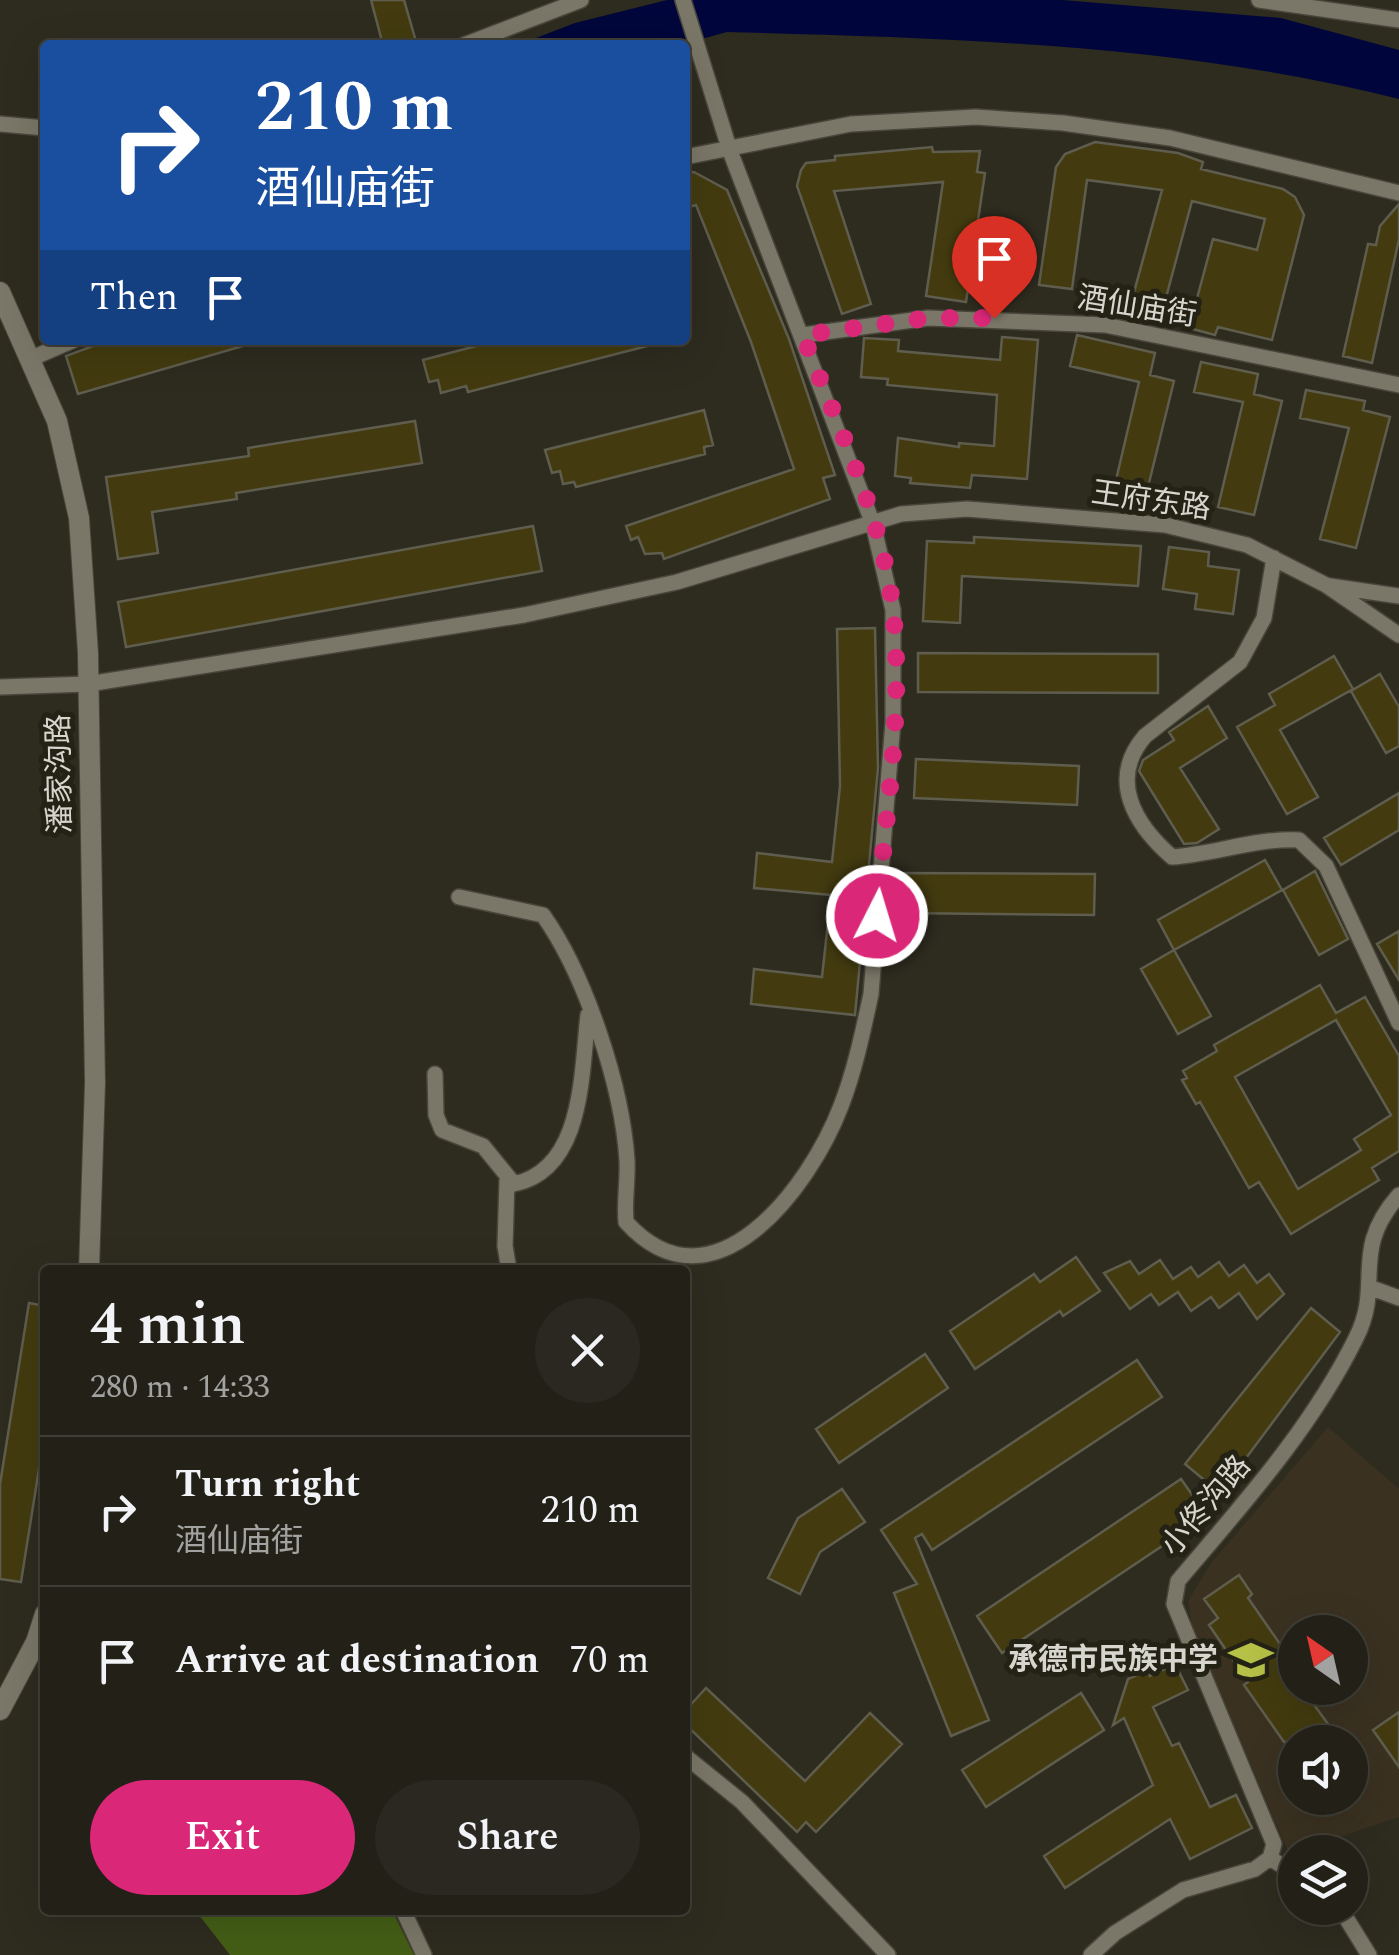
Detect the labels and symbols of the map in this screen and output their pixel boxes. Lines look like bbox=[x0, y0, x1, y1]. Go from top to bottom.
pin bbox=[952, 216, 1037, 319]
street label: 酒仙庙街 bbox=[1074, 275, 1200, 339]
street label: 王府东路 bbox=[1088, 470, 1214, 532]
street label: 潘家沟路 bbox=[36, 714, 84, 834]
position arrow bbox=[825, 864, 929, 968]
street label: 小佟沟路 bbox=[1150, 1445, 1262, 1567]
north arrow bbox=[1278, 1615, 1368, 1705]
school or university icon: 承德市民族中学 bbox=[1227, 1636, 1275, 1684]
place label: 承德市民族中学 bbox=[1008, 1637, 1218, 1683]

